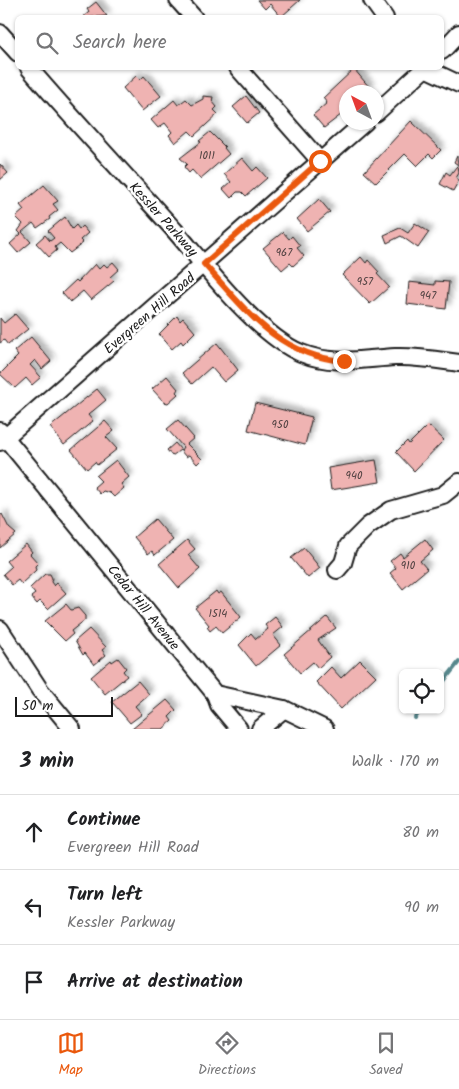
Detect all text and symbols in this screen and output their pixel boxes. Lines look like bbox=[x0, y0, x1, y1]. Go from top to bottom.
search box bbox=[15, 15, 444, 70]
text: Search here bbox=[73, 28, 167, 58]
icon: search bbox=[33, 29, 61, 57]
north arrow bbox=[339, 85, 384, 130]
house number: 1011 bbox=[199, 147, 215, 165]
route start bbox=[309, 150, 332, 173]
street label: Kessler Parkway bbox=[123, 177, 203, 262]
house number: 967 bbox=[276, 244, 293, 262]
street label: Evergreen Hill Road bbox=[99, 267, 201, 360]
house number: 957 bbox=[357, 273, 374, 291]
house number: 947 bbox=[420, 287, 437, 305]
route end bbox=[333, 350, 356, 373]
house number: 950 bbox=[272, 416, 289, 434]
house number: 940 bbox=[346, 467, 363, 485]
house number: 910 bbox=[401, 557, 416, 575]
street label: Cedar Hill Avenue bbox=[102, 560, 185, 656]
house number: 1514 bbox=[209, 605, 227, 623]
map controls bbox=[399, 669, 444, 714]
button: locate bbox=[399, 669, 444, 714]
scale bar bbox=[15, 694, 112, 717]
text: 50 m bbox=[22, 695, 53, 717]
text: 3 min bbox=[20, 745, 74, 778]
text: Walk · 170 m bbox=[351, 749, 439, 774]
text: Continue bbox=[67, 805, 140, 835]
icon: ahead bbox=[20, 818, 48, 846]
text: 80 m bbox=[402, 820, 439, 845]
text: Evergreen Hill Road bbox=[67, 835, 199, 860]
text: Turn left bbox=[67, 880, 142, 910]
icon: left bbox=[20, 893, 48, 921]
text: 90 m bbox=[404, 895, 439, 920]
text: Kessler Parkway bbox=[67, 910, 175, 935]
text: Arrive at destination bbox=[67, 967, 243, 997]
icon: arrive bbox=[20, 968, 48, 996]
tab: Map bbox=[57, 1029, 85, 1081]
tab: Directions bbox=[198, 1029, 256, 1081]
tab: Saved bbox=[369, 1029, 402, 1081]

